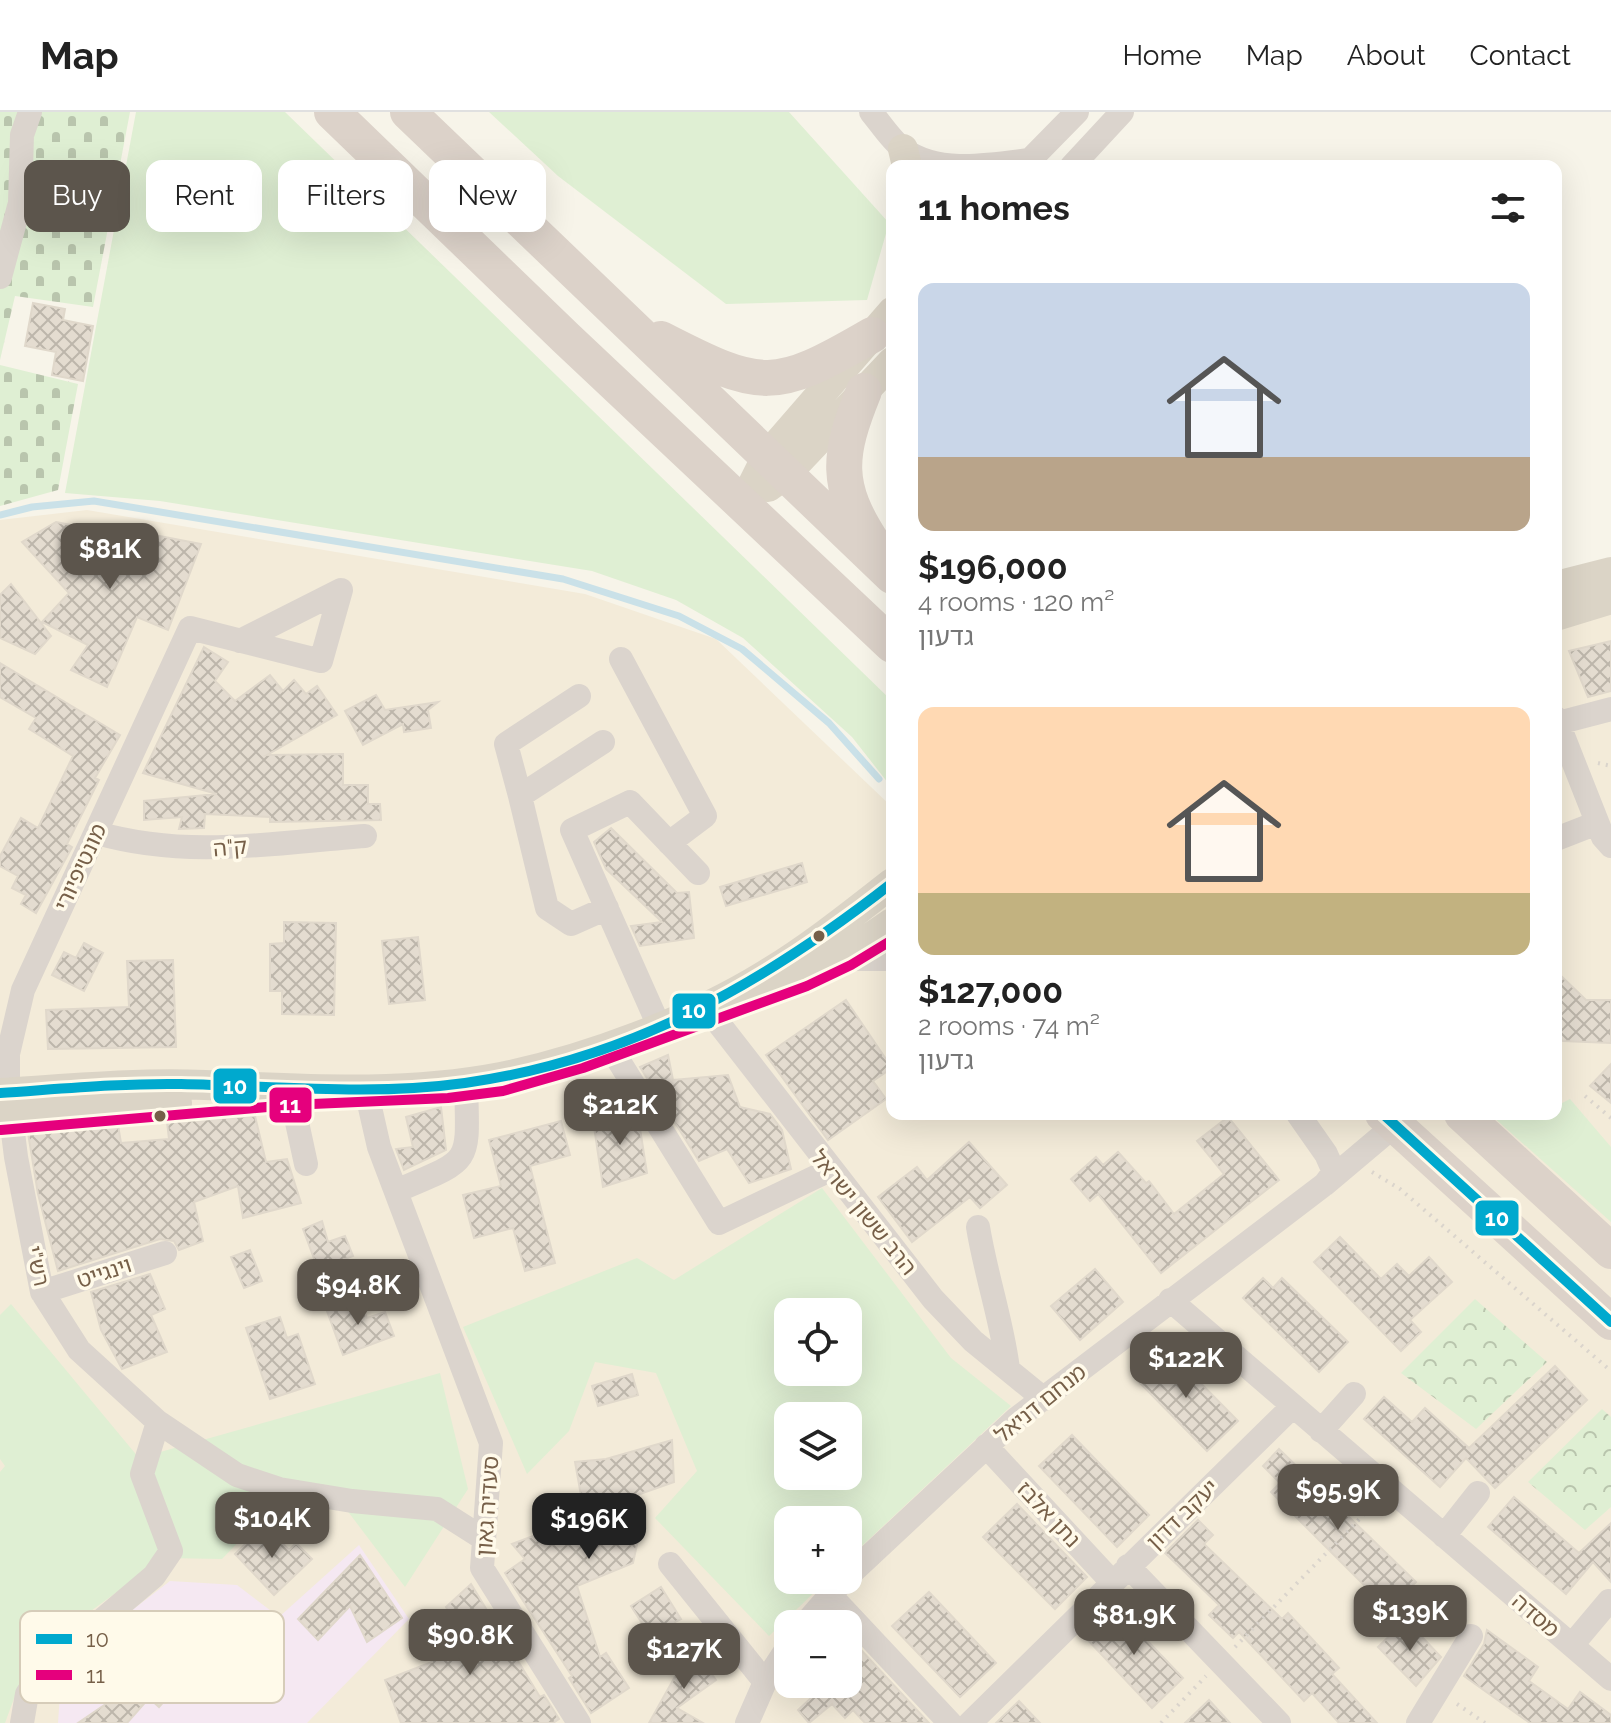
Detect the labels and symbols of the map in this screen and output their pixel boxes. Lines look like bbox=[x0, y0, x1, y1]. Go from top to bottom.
pin: $81K bbox=[63, 523, 157, 591]
street label: מונטיפיורי bbox=[49, 819, 111, 915]
street label: ק"ה bbox=[212, 833, 248, 861]
unlabelled marker bbox=[811, 928, 827, 944]
line badge: 10 bbox=[671, 992, 717, 1030]
text: 10 bbox=[682, 997, 706, 1023]
line badge: 10 bbox=[212, 1067, 258, 1105]
text: 10 bbox=[223, 1073, 247, 1099]
pin: $212K bbox=[564, 1079, 676, 1147]
line badge: 11 bbox=[268, 1086, 313, 1124]
text: 11 bbox=[279, 1092, 301, 1118]
unlabelled marker bbox=[152, 1108, 168, 1124]
street label: הרב ששון ישראל bbox=[806, 1144, 922, 1280]
line badge: 10 bbox=[1474, 1199, 1520, 1237]
text: 10 bbox=[1485, 1205, 1509, 1231]
street label: רש"י bbox=[21, 1243, 55, 1289]
street label: וינגייט bbox=[73, 1251, 135, 1293]
pin: $94.8K bbox=[293, 1259, 423, 1327]
pin: $122K bbox=[1130, 1332, 1242, 1400]
street label: מנחם דניאל bbox=[989, 1358, 1091, 1448]
street label: סעדיה גאון bbox=[471, 1455, 503, 1557]
pin: $95.9K bbox=[1273, 1464, 1403, 1532]
street label: יעקב דדון bbox=[1141, 1474, 1223, 1554]
street label: נתן אלבז bbox=[1012, 1476, 1086, 1552]
pin: $104K bbox=[216, 1492, 328, 1560]
pin: $196K bbox=[533, 1493, 645, 1561]
pin: $139K bbox=[1354, 1585, 1466, 1653]
street label: מסדה bbox=[1507, 1588, 1565, 1642]
pin: $81.9K bbox=[1069, 1589, 1199, 1657]
pin: $90.8K bbox=[405, 1609, 535, 1677]
legend bbox=[20, 1611, 284, 1703]
pin: $127K bbox=[628, 1623, 740, 1691]
text: 10 bbox=[86, 1626, 109, 1652]
text: 11 bbox=[86, 1662, 105, 1688]

